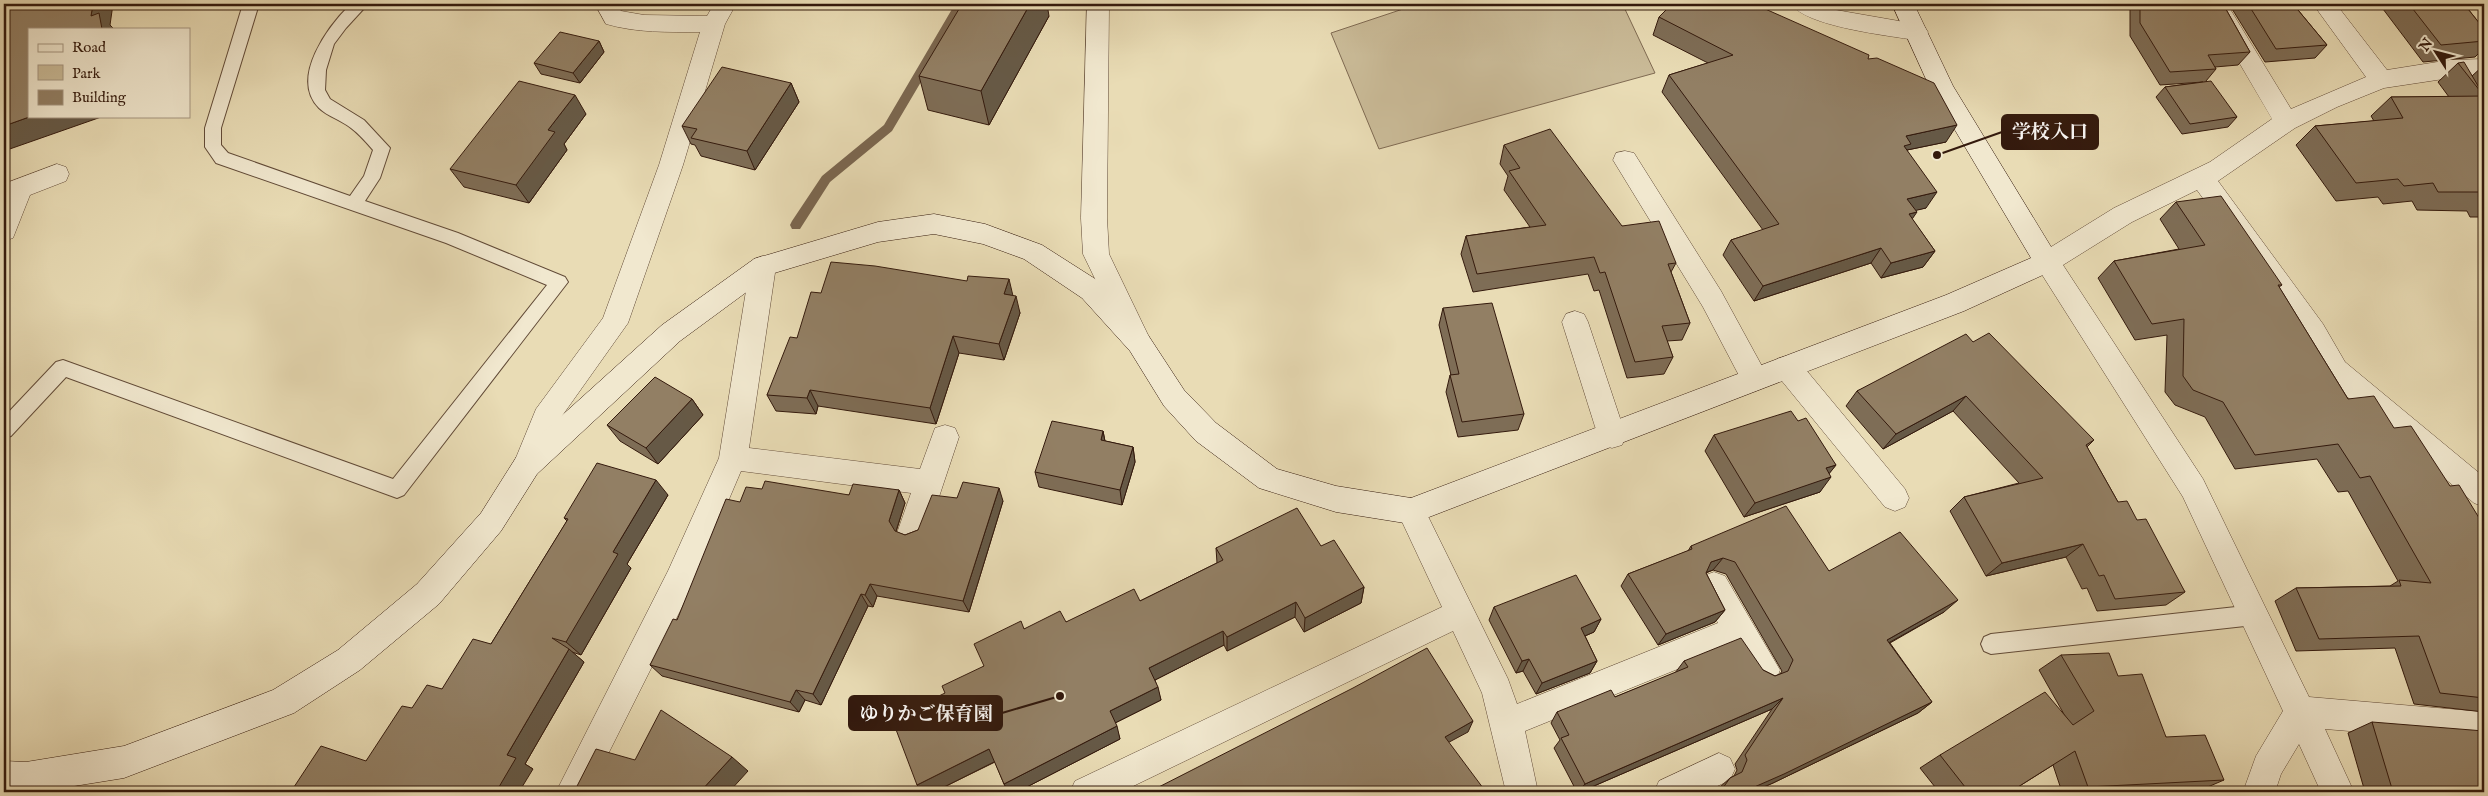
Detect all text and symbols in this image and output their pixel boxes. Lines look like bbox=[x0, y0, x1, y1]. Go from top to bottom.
legend bbox=[28, 28, 190, 118]
north arrow bbox=[2410, 28, 2460, 78]
text: N bbox=[2415, 35, 2437, 56]
text: Road bbox=[72, 38, 107, 57]
text: Park bbox=[72, 64, 102, 83]
text: Building bbox=[72, 88, 127, 107]
callout: 学校入口 bbox=[2002, 115, 2098, 149]
text: 学校入口 bbox=[2012, 121, 2088, 145]
callout: ゆりかご保育園 bbox=[849, 696, 1002, 730]
text: ゆりかご保育園 bbox=[859, 703, 993, 727]

